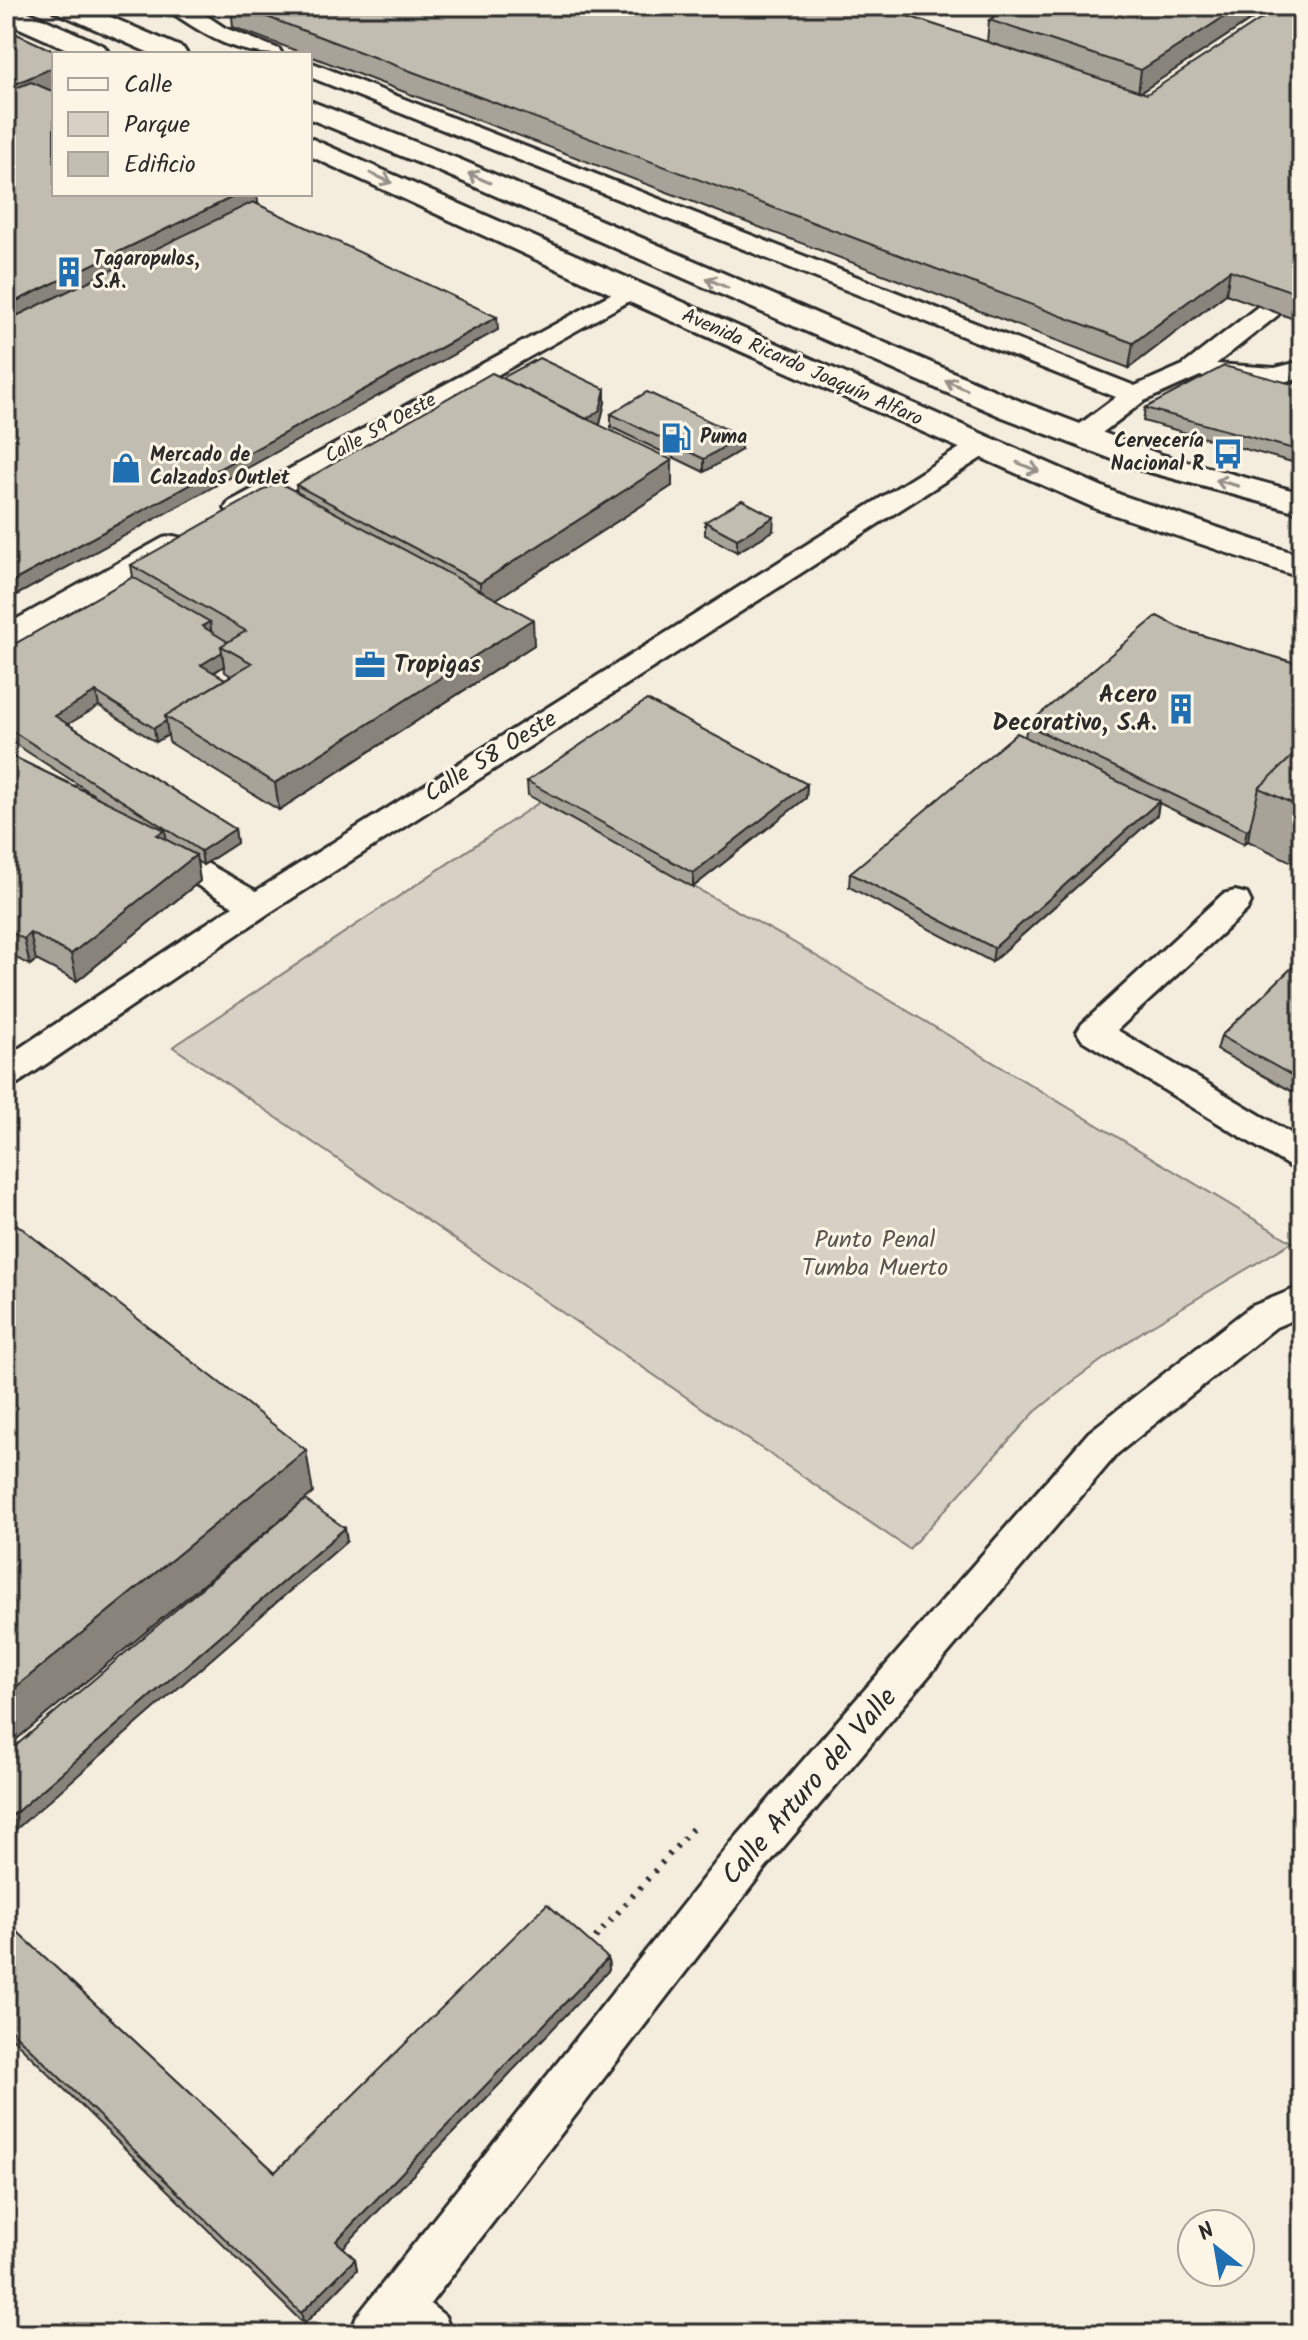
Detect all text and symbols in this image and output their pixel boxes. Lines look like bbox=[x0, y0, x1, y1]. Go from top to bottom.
legend bbox=[52, 52, 312, 196]
text: Calle bbox=[124, 66, 172, 105]
text: Parque bbox=[124, 106, 190, 145]
text: Edificio bbox=[124, 146, 196, 185]
one-way arrow bbox=[467, 170, 492, 185]
one-way arrow bbox=[368, 172, 393, 187]
place label: Tagaropulos, S.A. bbox=[93, 244, 200, 299]
building icon: Tagaropulos, S.A. bbox=[52, 255, 86, 289]
one-way arrow bbox=[705, 275, 730, 290]
street label: Avenida Ricardo Joaquín Alfaro bbox=[676, 300, 928, 436]
one-way arrow bbox=[944, 377, 969, 392]
street label: Calle 59 Oeste bbox=[319, 385, 443, 473]
fuel station icon: Puma bbox=[659, 421, 693, 455]
place label: Puma bbox=[700, 422, 747, 454]
place label: Cervecería Nacional R bbox=[1111, 426, 1204, 481]
bus stop icon: Cervecería Nacional R bbox=[1211, 437, 1245, 471]
place label: Mercado de Calzados Outlet bbox=[150, 440, 291, 495]
shop icon: Mercado de Calzados Outlet bbox=[109, 451, 143, 485]
one-way arrow bbox=[1015, 461, 1039, 476]
one-way arrow bbox=[1214, 474, 1240, 489]
place label: Tropigas bbox=[394, 646, 481, 685]
office icon: Tropigas bbox=[353, 648, 387, 682]
place label: Acero Decorativo, S.A. bbox=[992, 676, 1157, 743]
building icon: Acero Decorativo, S.A. bbox=[1164, 692, 1198, 726]
street label: Calle 58 Oeste bbox=[417, 700, 565, 813]
park label: Punto Penal Tumba Muerto bbox=[802, 1221, 948, 1288]
street label: Calle Arturo del Valle bbox=[711, 1678, 909, 1896]
north arrow bbox=[1176, 2208, 1256, 2288]
text: N bbox=[1192, 2214, 1222, 2252]

